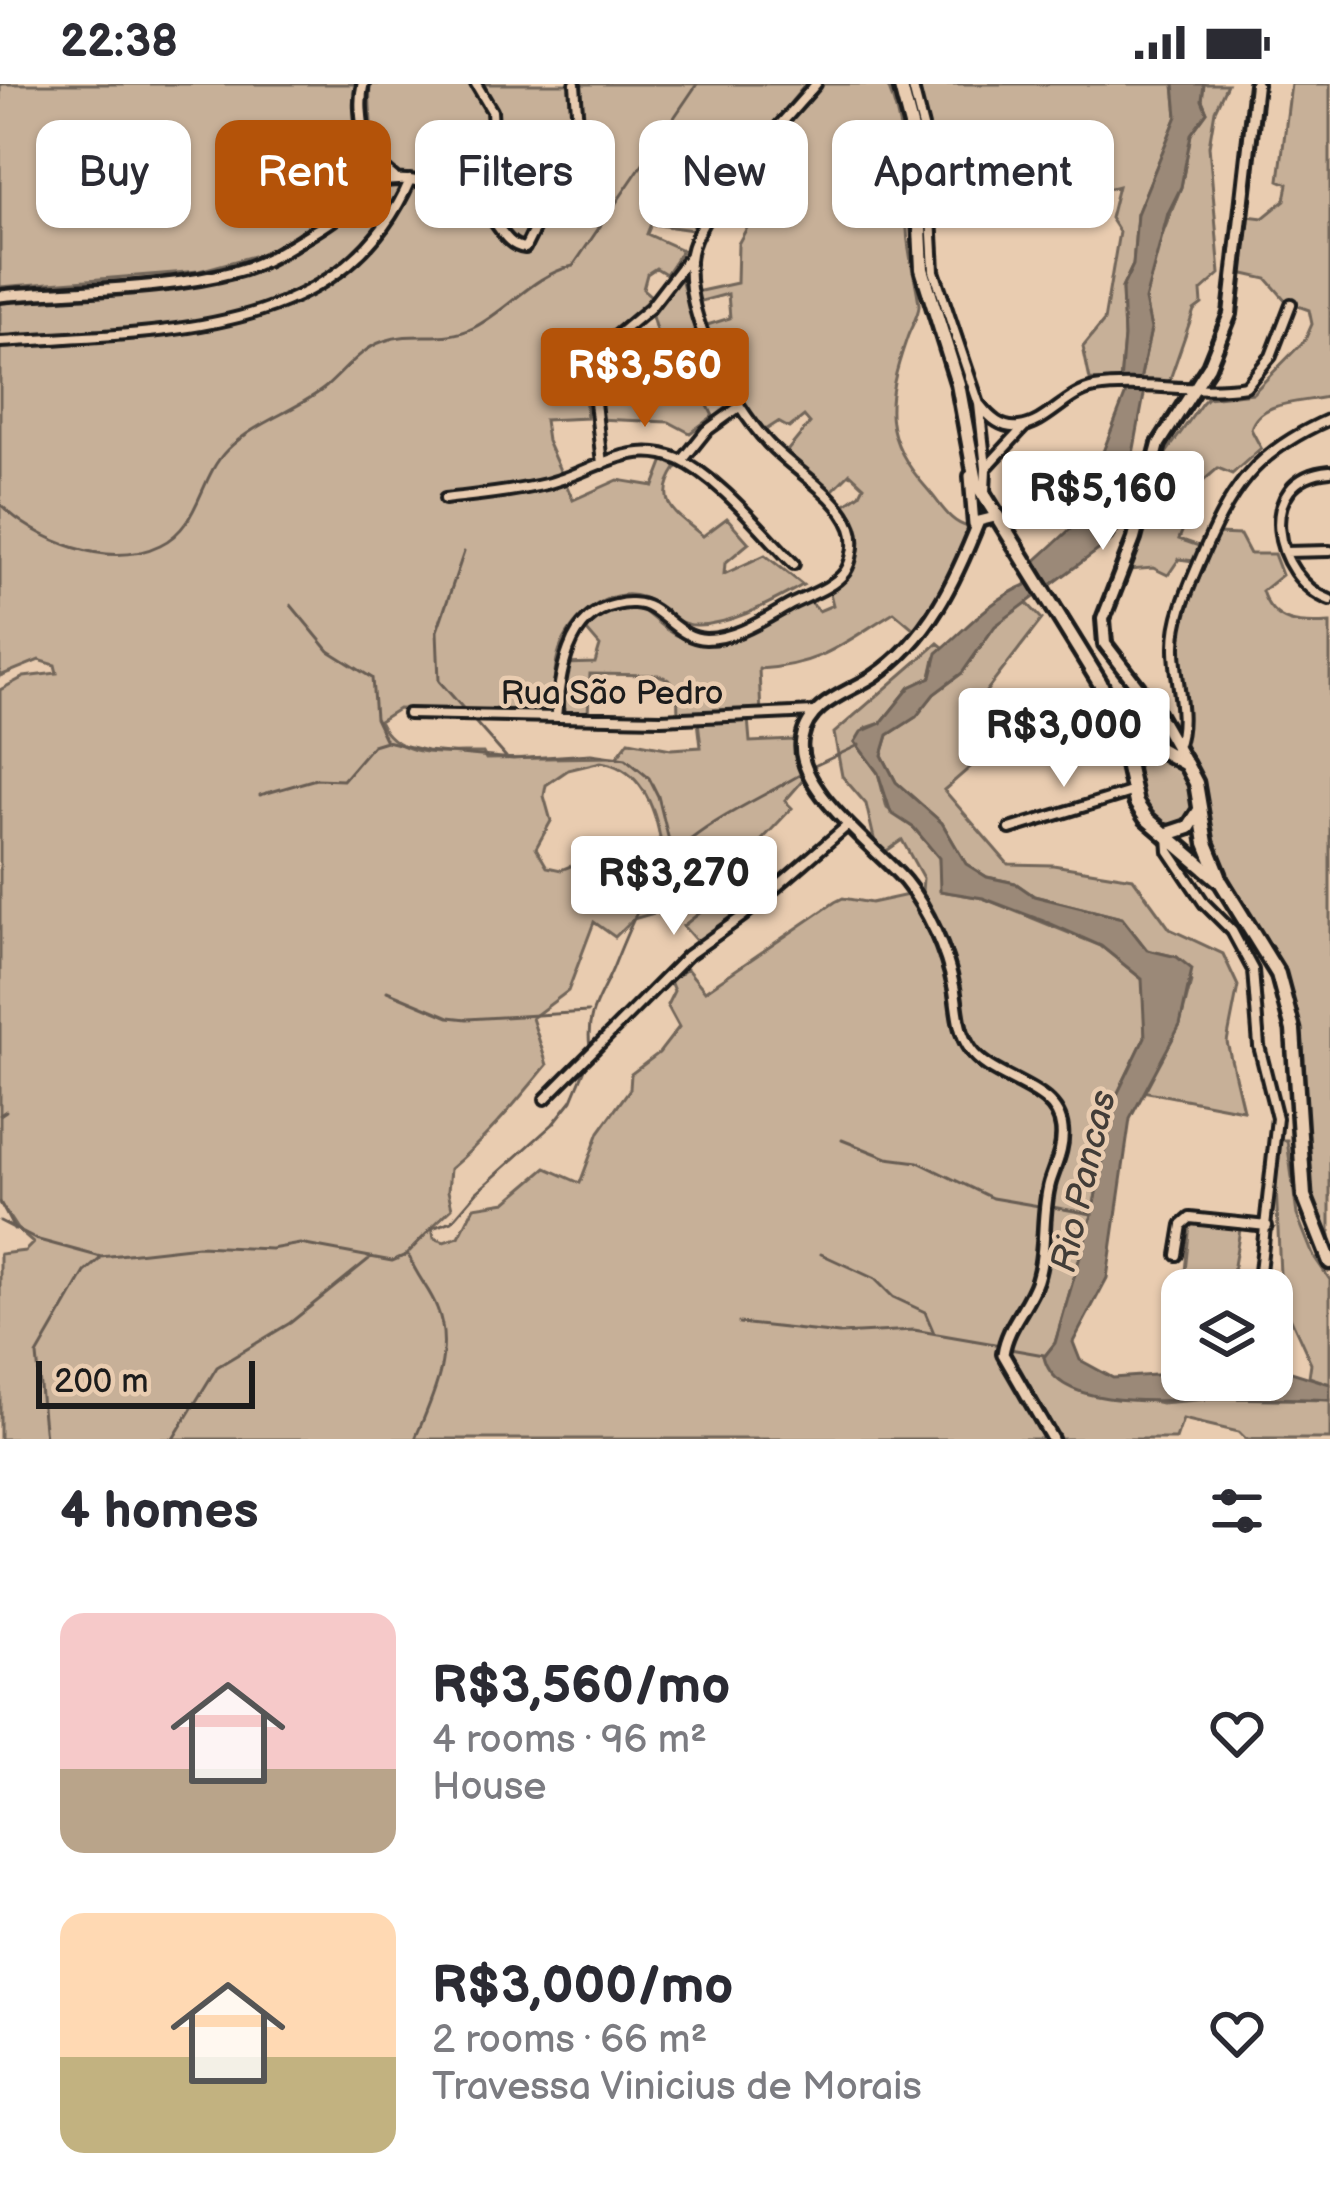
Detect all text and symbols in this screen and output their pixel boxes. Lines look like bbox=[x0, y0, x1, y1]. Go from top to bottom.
text: 22:38 bbox=[60, 15, 178, 70]
chip: Buy bbox=[36, 120, 191, 228]
chip: Rent bbox=[215, 120, 391, 228]
chip: Filters bbox=[415, 120, 615, 228]
chip: New bbox=[639, 120, 808, 228]
chip: Apartment bbox=[832, 120, 1114, 228]
pin: R$3,560 bbox=[534, 328, 756, 430]
text: R$3,560 bbox=[568, 343, 722, 390]
pin: R$5,160 bbox=[992, 451, 1214, 553]
text: R$5,160 bbox=[1029, 466, 1177, 513]
street label: Rua São Pedro bbox=[500, 674, 724, 714]
pin: R$3,000 bbox=[953, 688, 1175, 790]
text: R$3,000 bbox=[986, 703, 1142, 750]
pin: R$3,270 bbox=[563, 836, 785, 938]
text: R$3,270 bbox=[598, 851, 750, 898]
water label: Rio Pancas bbox=[1043, 1087, 1126, 1276]
map controls bbox=[1161, 1269, 1293, 1401]
button: layers bbox=[1161, 1269, 1293, 1401]
scale bar bbox=[36, 1355, 255, 1408]
text: 200 m bbox=[54, 1362, 148, 1402]
icon: filters bbox=[1204, 1478, 1270, 1544]
text: 4 homes bbox=[60, 1481, 259, 1542]
text: R$3,560/mo bbox=[432, 1656, 730, 1717]
icon: home bbox=[156, 1661, 300, 1805]
icon: heart bbox=[1204, 1700, 1270, 1766]
text: 4 rooms · 96 m² bbox=[432, 1717, 707, 1764]
text: House bbox=[432, 1764, 546, 1811]
text: R$3,000/mo bbox=[432, 1956, 733, 2017]
icon: home bbox=[156, 1961, 300, 2105]
icon: heart bbox=[1204, 2000, 1270, 2066]
text: 2 rooms · 66 m² bbox=[432, 2017, 707, 2064]
text: Travessa Vinicius de Morais bbox=[432, 2064, 922, 2111]

